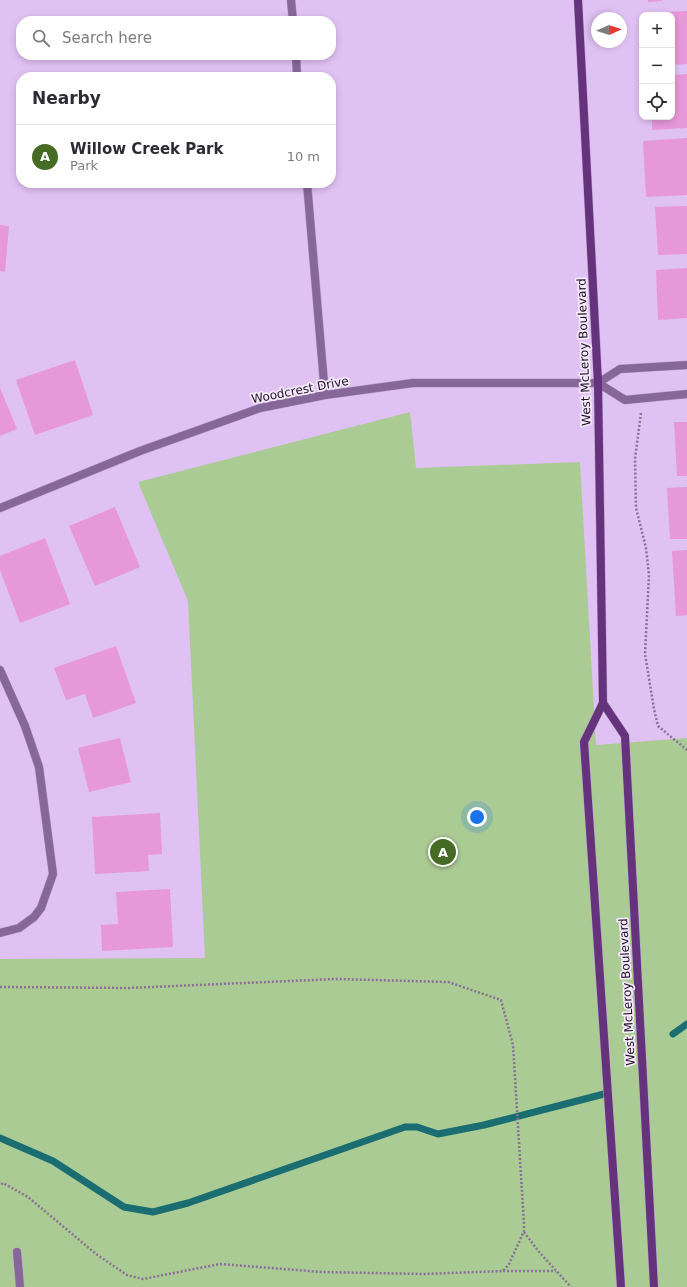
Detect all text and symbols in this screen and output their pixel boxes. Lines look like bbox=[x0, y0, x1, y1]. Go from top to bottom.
north arrow bbox=[591, 12, 627, 48]
map controls bbox=[639, 12, 675, 120]
button: + bbox=[639, 12, 675, 48]
search box bbox=[16, 16, 336, 60]
icon: search bbox=[30, 27, 52, 49]
text: Search here bbox=[62, 29, 152, 47]
button: − bbox=[639, 48, 675, 84]
button: locate bbox=[639, 84, 675, 120]
text: Nearby bbox=[32, 88, 101, 108]
text: Willow Creek Park bbox=[70, 140, 223, 158]
text: A bbox=[40, 149, 50, 164]
text: 10 m bbox=[287, 149, 320, 164]
text: Park bbox=[70, 158, 98, 173]
street label: West McLeroy Boulevard bbox=[574, 278, 594, 426]
street label: Woodcrest Drive bbox=[250, 374, 350, 406]
your location bbox=[467, 807, 487, 827]
pin: A bbox=[430, 837, 456, 867]
street label: West McLeroy Boulevard bbox=[616, 918, 638, 1066]

